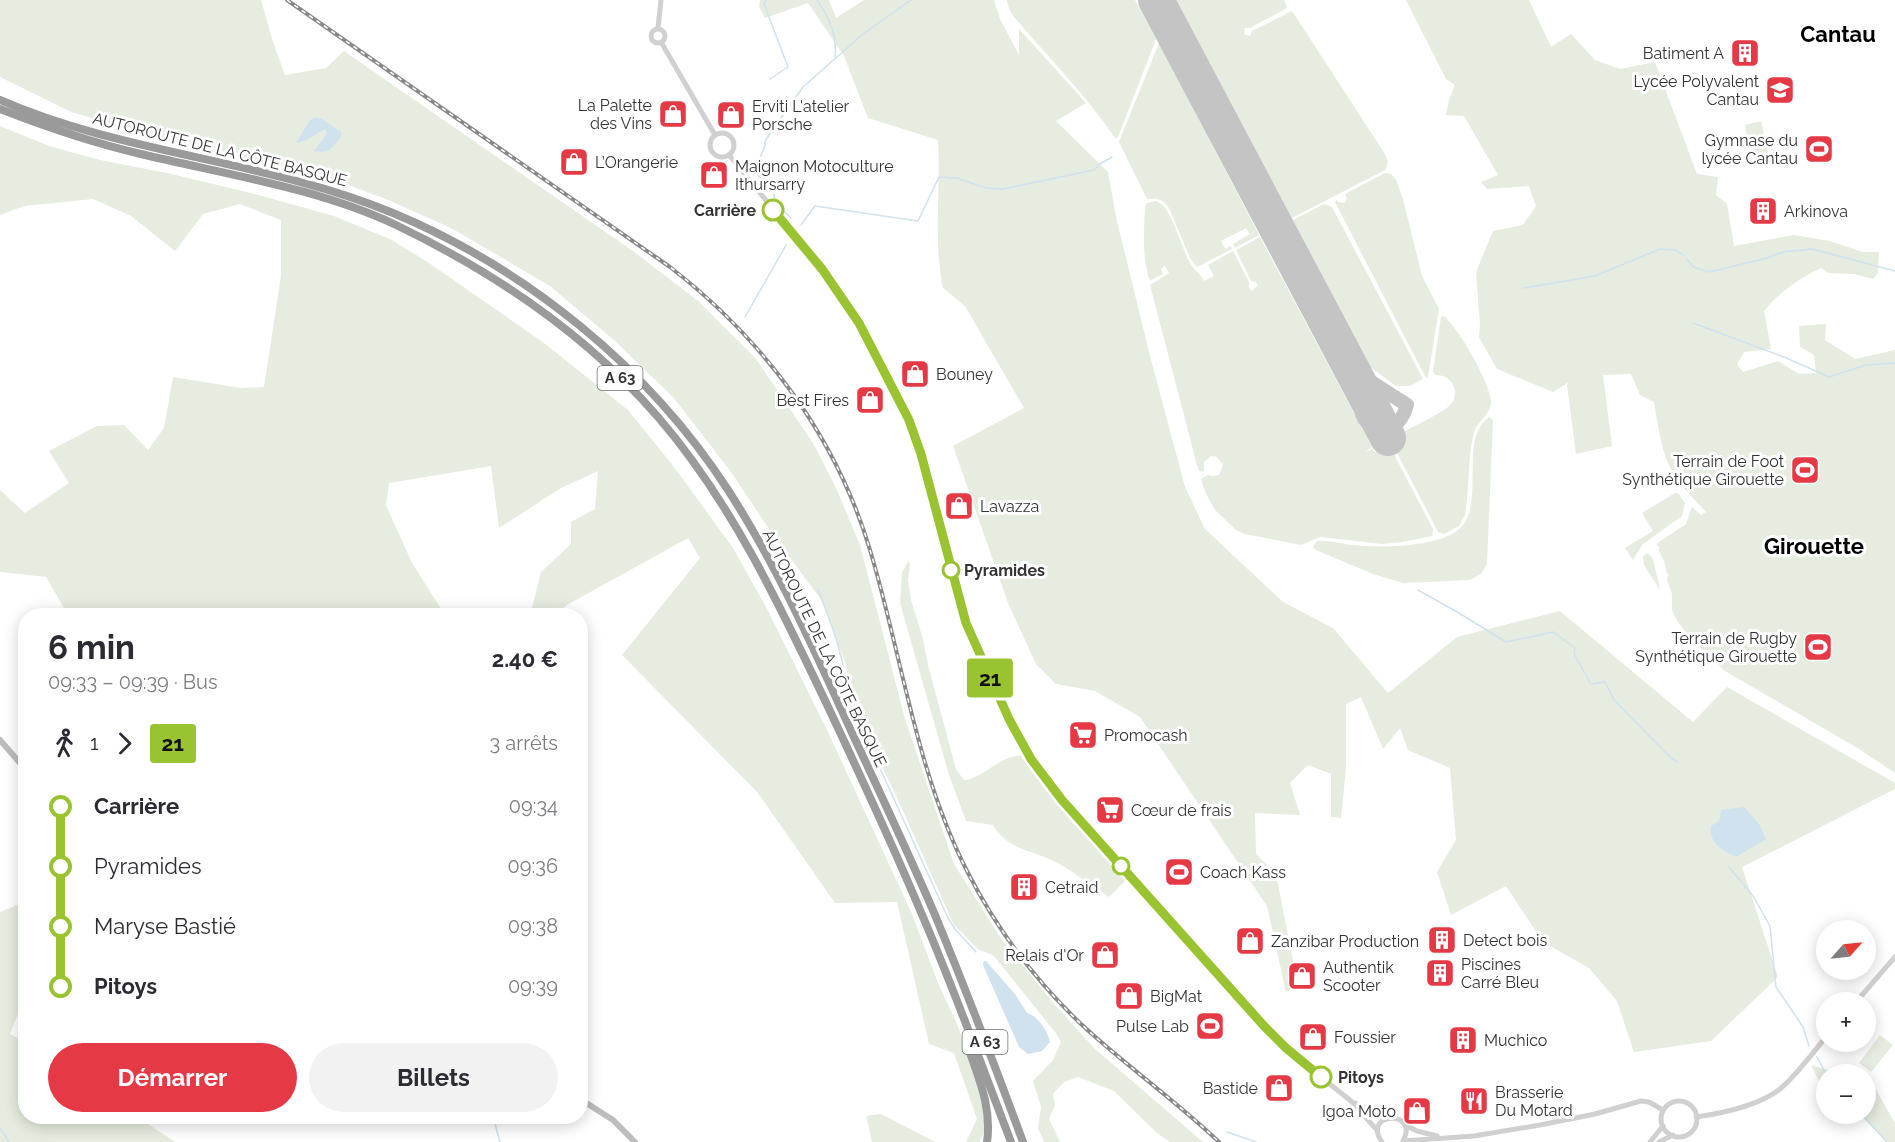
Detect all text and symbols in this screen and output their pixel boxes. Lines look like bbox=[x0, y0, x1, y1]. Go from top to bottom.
district label: Cantau bbox=[1800, 21, 1876, 47]
building icon: Batiment A bbox=[1729, 37, 1761, 69]
place label: Batiment A bbox=[1643, 44, 1724, 63]
place label: Lycée Polyvalent Cantau bbox=[1634, 72, 1760, 109]
school or university icon: Lycée Polyvalent Cantau bbox=[1764, 74, 1796, 106]
place label: La Palette des Vins bbox=[578, 96, 652, 133]
place label: Erviti L'atelier Porsche bbox=[752, 97, 850, 134]
shop icon: La Palette des Vins bbox=[657, 98, 689, 130]
shop icon: Erviti L'atelier Porsche bbox=[715, 99, 747, 131]
street label: AUTOROUTE DE LA CÔTE BASQUE bbox=[91, 108, 350, 190]
place label: Gymnase du lycée Cantau bbox=[1701, 131, 1798, 168]
sports icon: Gymnase du lycée Cantau bbox=[1803, 133, 1835, 165]
shop icon: L’Orangerie bbox=[558, 146, 590, 178]
place label: L’Orangerie bbox=[595, 153, 678, 172]
place label: Maignon Motoculture Ithursarry bbox=[735, 157, 894, 194]
shop icon: Maignon Motoculture Ithursarry bbox=[698, 159, 730, 191]
building icon: Arkinova bbox=[1747, 195, 1779, 227]
marker: Carrière bbox=[762, 199, 784, 221]
place label: Carrière bbox=[694, 201, 756, 220]
place label: Arkinova bbox=[1784, 202, 1848, 221]
shop icon: Bouney bbox=[899, 358, 931, 390]
place label: Bouney bbox=[936, 365, 993, 384]
road number: A 63 bbox=[598, 366, 642, 390]
shop icon: Best Fires bbox=[854, 384, 886, 416]
place label: Best Fires bbox=[776, 391, 849, 410]
place label: Terrain de Foot Synthétique Girouette bbox=[1622, 452, 1785, 489]
sports icon: Terrain de Foot Synthétique Girouette bbox=[1789, 454, 1821, 486]
shop icon: Lavazza bbox=[943, 490, 975, 522]
place label: Lavazza bbox=[980, 497, 1039, 516]
street label: AUTOROUTE DE LA CÔTE BASQUE bbox=[759, 526, 891, 770]
district label: Girouette bbox=[1764, 533, 1864, 559]
marker: Pyramides bbox=[942, 561, 960, 579]
place label: Pyramides bbox=[964, 561, 1045, 580]
text: 6 min bbox=[48, 628, 135, 667]
place label: Terrain de Rugby Synthétique Girouette bbox=[1635, 629, 1797, 666]
sports icon: Terrain de Rugby Synthétique Girouette bbox=[1802, 631, 1834, 663]
text: 2.40 € bbox=[492, 646, 558, 672]
line badge: 21 bbox=[963, 658, 1017, 698]
text: 21 bbox=[979, 666, 1001, 691]
text: 09:33 – 09:39 · Bus bbox=[48, 670, 218, 694]
supermarket icon: Promocash bbox=[1067, 719, 1099, 751]
place label: Promocash bbox=[1104, 726, 1188, 745]
icon: walk bbox=[48, 727, 81, 760]
icon: forward bbox=[108, 727, 141, 760]
text: 1 bbox=[90, 731, 99, 755]
text: 21 bbox=[162, 731, 184, 756]
text: 3 arrêts bbox=[490, 731, 558, 755]
text: Carrière bbox=[94, 793, 179, 819]
text: 09:34 bbox=[509, 794, 558, 818]
supermarket icon: Cœur de frais bbox=[1094, 794, 1126, 826]
place label: Cœur de frais bbox=[1131, 801, 1232, 820]
text: Pyramides bbox=[94, 853, 202, 879]
text: 09:36 bbox=[508, 854, 558, 878]
sports icon: Coach Kass bbox=[1163, 856, 1195, 888]
unlabelled marker bbox=[1112, 857, 1130, 875]
place label: Coach Kass bbox=[1200, 863, 1286, 882]
building icon: Cetraid bbox=[1008, 871, 1040, 903]
place label: Cetraid bbox=[1045, 878, 1098, 897]
text: Maryse Bastié bbox=[94, 913, 236, 939]
text: 09:38 bbox=[508, 914, 558, 938]
north arrow bbox=[1816, 920, 1876, 980]
map controls bbox=[1816, 920, 1876, 1124]
building icon: Detect bois bbox=[1426, 924, 1458, 956]
shop icon: Zanzibar Production bbox=[1234, 925, 1266, 957]
place label: Detect bois bbox=[1463, 931, 1547, 950]
place label: Zanzibar Production bbox=[1271, 932, 1419, 951]
shop icon: Relais d'Or bbox=[1089, 939, 1121, 971]
place label: Relais d'Or bbox=[1005, 946, 1084, 965]
place label: Piscines Carré Bleu bbox=[1461, 955, 1539, 992]
building icon: Piscines Carré Bleu bbox=[1424, 957, 1456, 989]
place label: Authentik Scooter bbox=[1323, 958, 1394, 995]
shop icon: Authentik Scooter bbox=[1286, 960, 1318, 992]
text: Pitoys bbox=[94, 973, 157, 999]
text: 09:39 bbox=[508, 974, 558, 998]
shop icon: BigMat bbox=[1113, 980, 1145, 1012]
place label: BigMat bbox=[1150, 987, 1203, 1006]
button: + bbox=[1816, 992, 1876, 1052]
sports icon: Pulse Lab bbox=[1194, 1010, 1226, 1042]
place label: Pulse Lab bbox=[1116, 1017, 1189, 1036]
shop icon: Foussier bbox=[1297, 1021, 1329, 1053]
building icon: Muchico bbox=[1447, 1024, 1479, 1056]
place label: Foussier bbox=[1334, 1028, 1396, 1047]
road number: A 63 bbox=[962, 1030, 1008, 1054]
place label: Muchico bbox=[1484, 1031, 1547, 1050]
button: Démarrer bbox=[48, 1043, 297, 1112]
button: Billets bbox=[309, 1043, 558, 1112]
button: − bbox=[1816, 1064, 1876, 1124]
marker: Pitoys bbox=[1310, 1066, 1332, 1088]
place label: Pitoys bbox=[1338, 1068, 1384, 1087]
shop icon: Bastide bbox=[1263, 1072, 1295, 1104]
place label: Bastide bbox=[1203, 1079, 1258, 1098]
place label: Brasserie Du Motard bbox=[1495, 1083, 1573, 1120]
restaurant icon: Brasserie Du Motard bbox=[1458, 1085, 1490, 1117]
shop icon: Igoa Moto bbox=[1401, 1095, 1433, 1127]
place label: Igoa Moto bbox=[1322, 1102, 1396, 1121]

